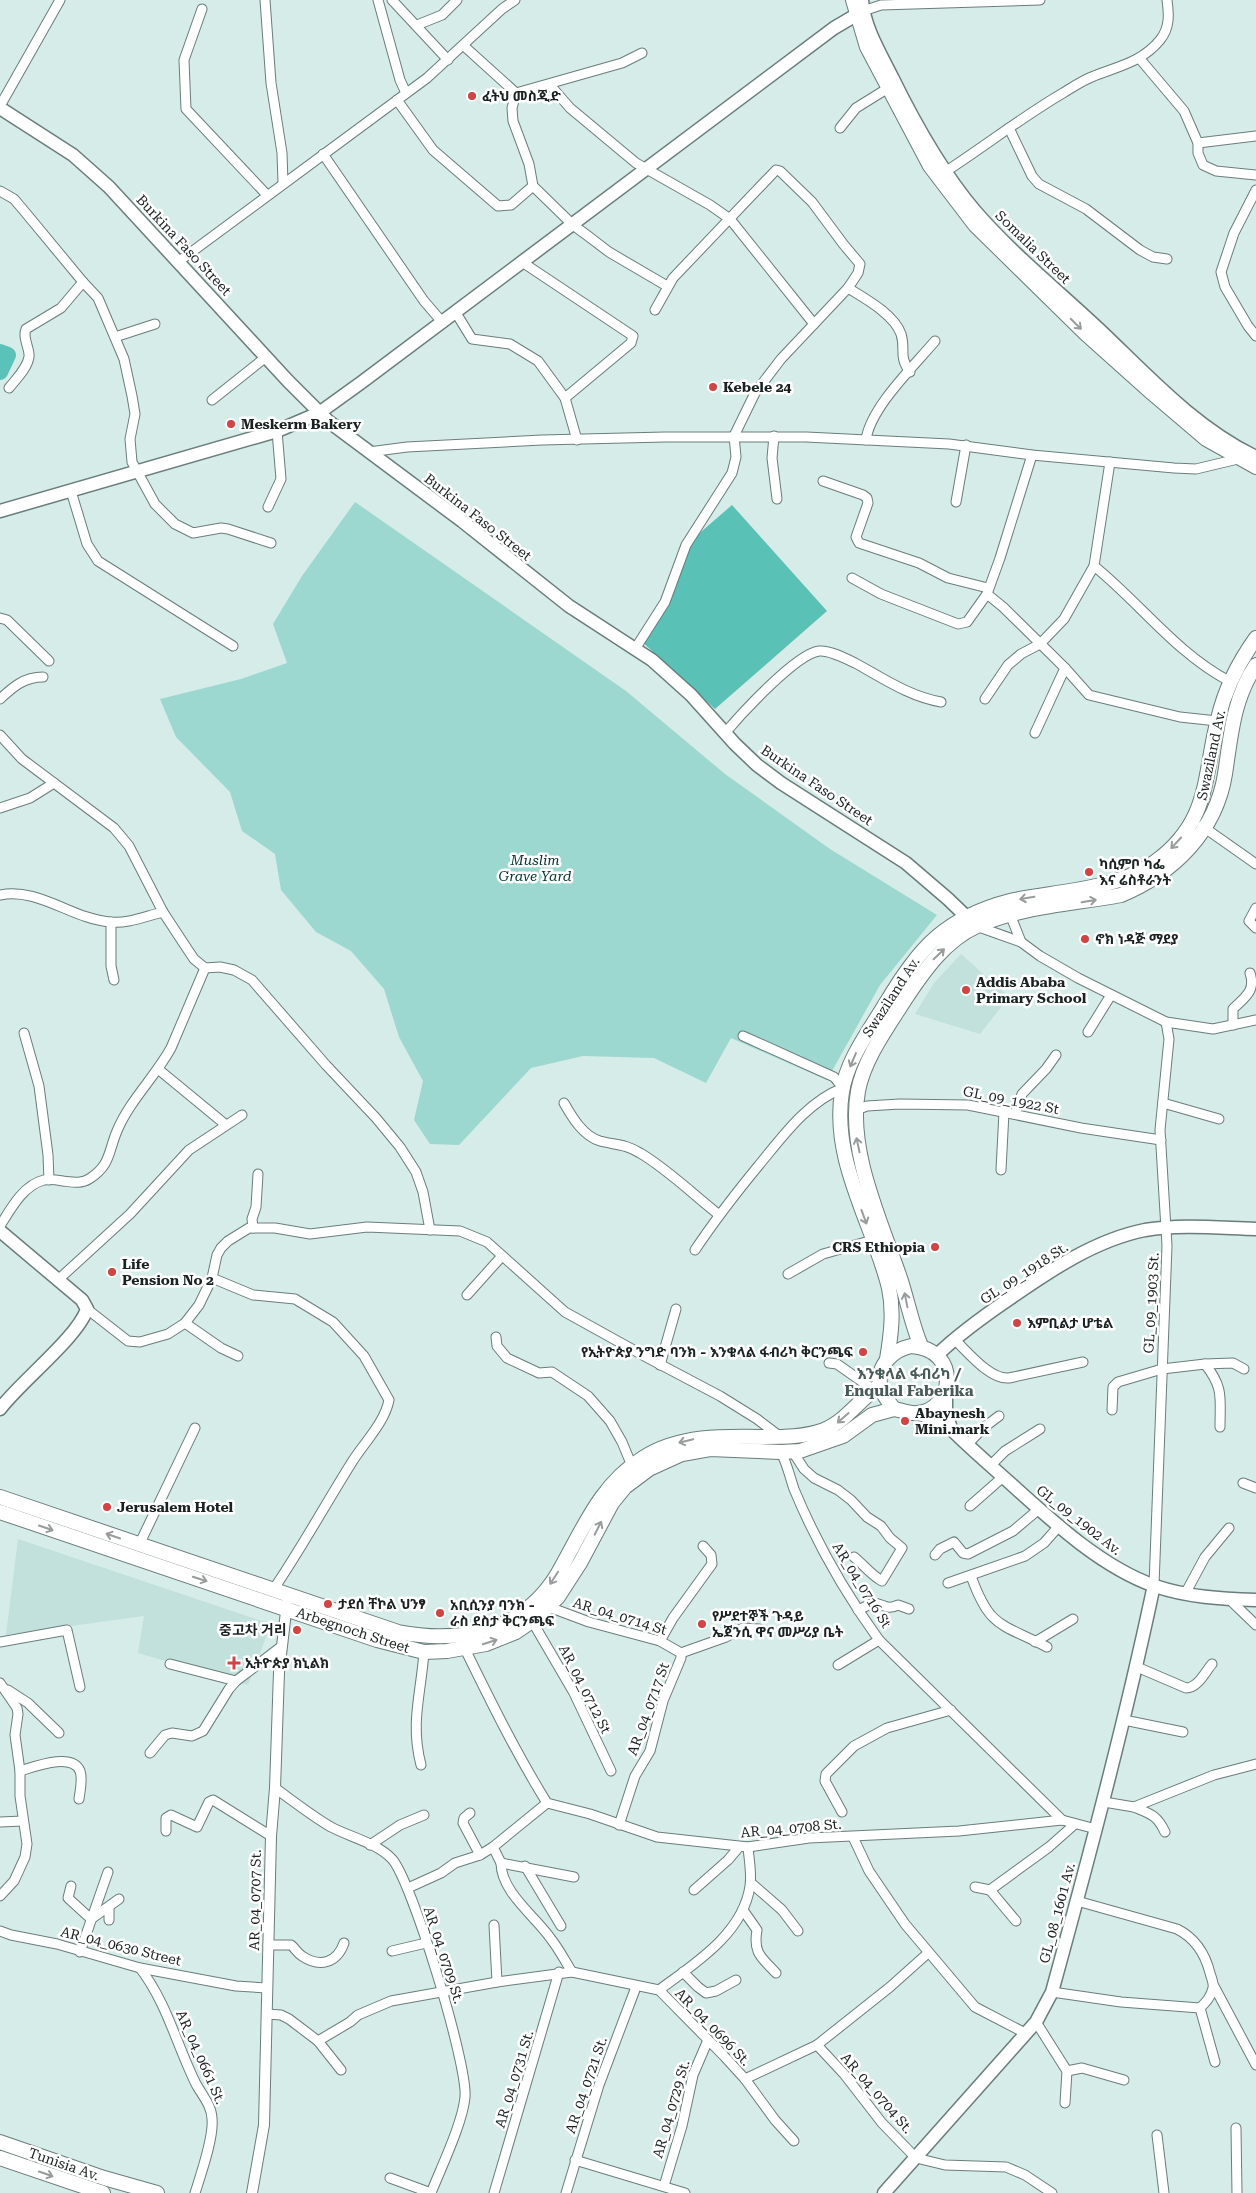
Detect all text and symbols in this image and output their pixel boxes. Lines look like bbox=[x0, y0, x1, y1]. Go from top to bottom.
place label: ፈትህ መስጂድ bbox=[482, 88, 561, 104]
marker: ፈትህ መስጂድ bbox=[466, 90, 478, 102]
street label: Burkina Faso Street bbox=[133, 191, 235, 299]
street label: Somalia Street bbox=[992, 207, 1074, 287]
one-way arrow bbox=[1069, 317, 1081, 329]
place label: Kebele 24 bbox=[723, 379, 791, 395]
marker: Kebele 24 bbox=[707, 381, 719, 393]
place label: Meskerm Bakery bbox=[241, 416, 362, 432]
marker: Meskerm Bakery bbox=[225, 418, 237, 430]
street label: Burkina Faso Street bbox=[421, 470, 535, 564]
street label: Swaziland Av. bbox=[1194, 708, 1228, 802]
street label: Burkina Faso Street bbox=[758, 742, 876, 828]
one-way arrow bbox=[1170, 836, 1182, 849]
park label: Muslim Grave Yard bbox=[498, 852, 572, 884]
place label: ካሲምቦ ካፌ እና ሬስቶራንት bbox=[1099, 856, 1171, 888]
marker: ካሲምቦ ካፌ እና ሬስቶራንት bbox=[1083, 866, 1095, 878]
one-way arrow bbox=[1019, 894, 1035, 904]
one-way arrow bbox=[1081, 896, 1097, 906]
place label: ኖክ ነዳጅ ማደያ bbox=[1095, 931, 1179, 947]
marker: ኖክ ነዳጅ ማደያ bbox=[1079, 933, 1091, 945]
one-way arrow bbox=[933, 948, 946, 960]
street label: Swaziland Av. bbox=[859, 954, 923, 1040]
place label: Addis Ababa Primary School bbox=[976, 974, 1087, 1006]
marker: Addis Ababa Primary School bbox=[960, 984, 972, 996]
one-way arrow bbox=[848, 1052, 858, 1067]
street label: GL_09_1922 St bbox=[962, 1083, 1060, 1117]
one-way arrow bbox=[852, 1137, 862, 1153]
one-way arrow bbox=[860, 1209, 869, 1225]
place label: CRS Ethiopia bbox=[832, 1239, 926, 1255]
street label: GL_09_1918 St. bbox=[977, 1239, 1071, 1307]
marker: CRS Ethiopia bbox=[929, 1241, 941, 1253]
street label: GL_09_1903 St. bbox=[1140, 1252, 1162, 1354]
place label: Life Pension No 2 bbox=[122, 1256, 214, 1288]
marker: Life Pension No 2 bbox=[106, 1266, 118, 1278]
one-way arrow bbox=[900, 1292, 910, 1308]
place label: እምቢልታ ሆቴል bbox=[1027, 1315, 1114, 1331]
marker: እምቢልታ ሆቴል bbox=[1011, 1317, 1023, 1329]
place label: የኢትዮጵያ ንግድ ባንክ - እንቁላል ፋብሪካ ቅርንጫፍ bbox=[581, 1344, 854, 1360]
marker: የኢትዮጵያ ንግድ ባንክ - እንቁላል ፋብሪካ ቅርንጫፍ bbox=[857, 1346, 869, 1358]
district label: እንቁላል ፋብሪካ / Enqulal Faberika bbox=[844, 1365, 974, 1400]
place label: Abaynesh Mini.mark bbox=[915, 1405, 990, 1437]
one-way arrow bbox=[837, 1412, 850, 1423]
marker: Abaynesh Mini.mark bbox=[899, 1415, 911, 1427]
one-way arrow bbox=[678, 1437, 694, 1446]
street label: GL_09_1902 Av. bbox=[1033, 1482, 1125, 1558]
place label: Jerusalem Hotel bbox=[117, 1499, 234, 1515]
marker: Jerusalem Hotel bbox=[101, 1501, 113, 1513]
one-way arrow bbox=[594, 1521, 603, 1536]
one-way arrow bbox=[38, 1523, 54, 1533]
one-way arrow bbox=[106, 1531, 122, 1541]
street label: AR_04_0716 St bbox=[829, 1539, 895, 1631]
one-way arrow bbox=[549, 1571, 560, 1585]
one-way arrow bbox=[192, 1575, 208, 1585]
street label: AR_04_0714 St bbox=[571, 1594, 669, 1638]
place label: ታደሰ ቸኮል ህንፃ bbox=[338, 1596, 426, 1612]
place label: አቢሲንያ ባንክ - ራስ ደስታ ቅርንጫፍ bbox=[450, 1597, 555, 1629]
marker: ታደሰ ቸኮል ህንፃ bbox=[322, 1598, 334, 1610]
street label: Arbegnoch Street bbox=[294, 1604, 412, 1656]
marker: አቢሲንያ ባንክ - ራስ ደስታ ቅርንጫፍ bbox=[434, 1607, 446, 1619]
place label: የሥደተኞች ጉዳይ ኤጀንሲ ዋና መሥሪያ ቤት bbox=[712, 1608, 844, 1640]
marker: የሥደተኞች ጉዳይ ኤጀንሲ ዋና መሥሪያ ቤት bbox=[696, 1618, 708, 1630]
place label: 중고차 거리 bbox=[219, 1622, 287, 1638]
marker: 중고차 거리 bbox=[291, 1624, 303, 1636]
one-way arrow bbox=[482, 1637, 497, 1646]
street label: AR_04_0712 St bbox=[556, 1642, 614, 1736]
place label: ኢትዮጵያ ክኒልክ bbox=[245, 1655, 329, 1671]
marker: ኢትዮጵያ ክኒልክ bbox=[227, 1656, 241, 1670]
street label: AR_04_0717 St bbox=[624, 1661, 672, 1757]
street label: AR_04_0708 St. bbox=[740, 1816, 842, 1840]
street label: AR_04_0707 St. bbox=[246, 1849, 264, 1951]
street label: GL_08_1601 Av. bbox=[1036, 1861, 1078, 1965]
street label: AR_04_0709 St. bbox=[421, 1904, 467, 2006]
street label: AR_04_0630 Street bbox=[59, 1923, 183, 1969]
street label: AR_04_0696 St. bbox=[672, 1985, 754, 2069]
street label: AR_04_0661 St. bbox=[173, 2007, 229, 2107]
street label: AR_04_0731 St. bbox=[492, 2028, 536, 2130]
street label: AR_04_0721 St. bbox=[562, 2035, 610, 2135]
street label: AR_04_0704 St. bbox=[838, 2050, 916, 2136]
street label: AR_04_0729 St. bbox=[649, 2058, 693, 2160]
street label: Tunisia Av. bbox=[27, 2144, 101, 2184]
one-way arrow bbox=[38, 2170, 53, 2179]

